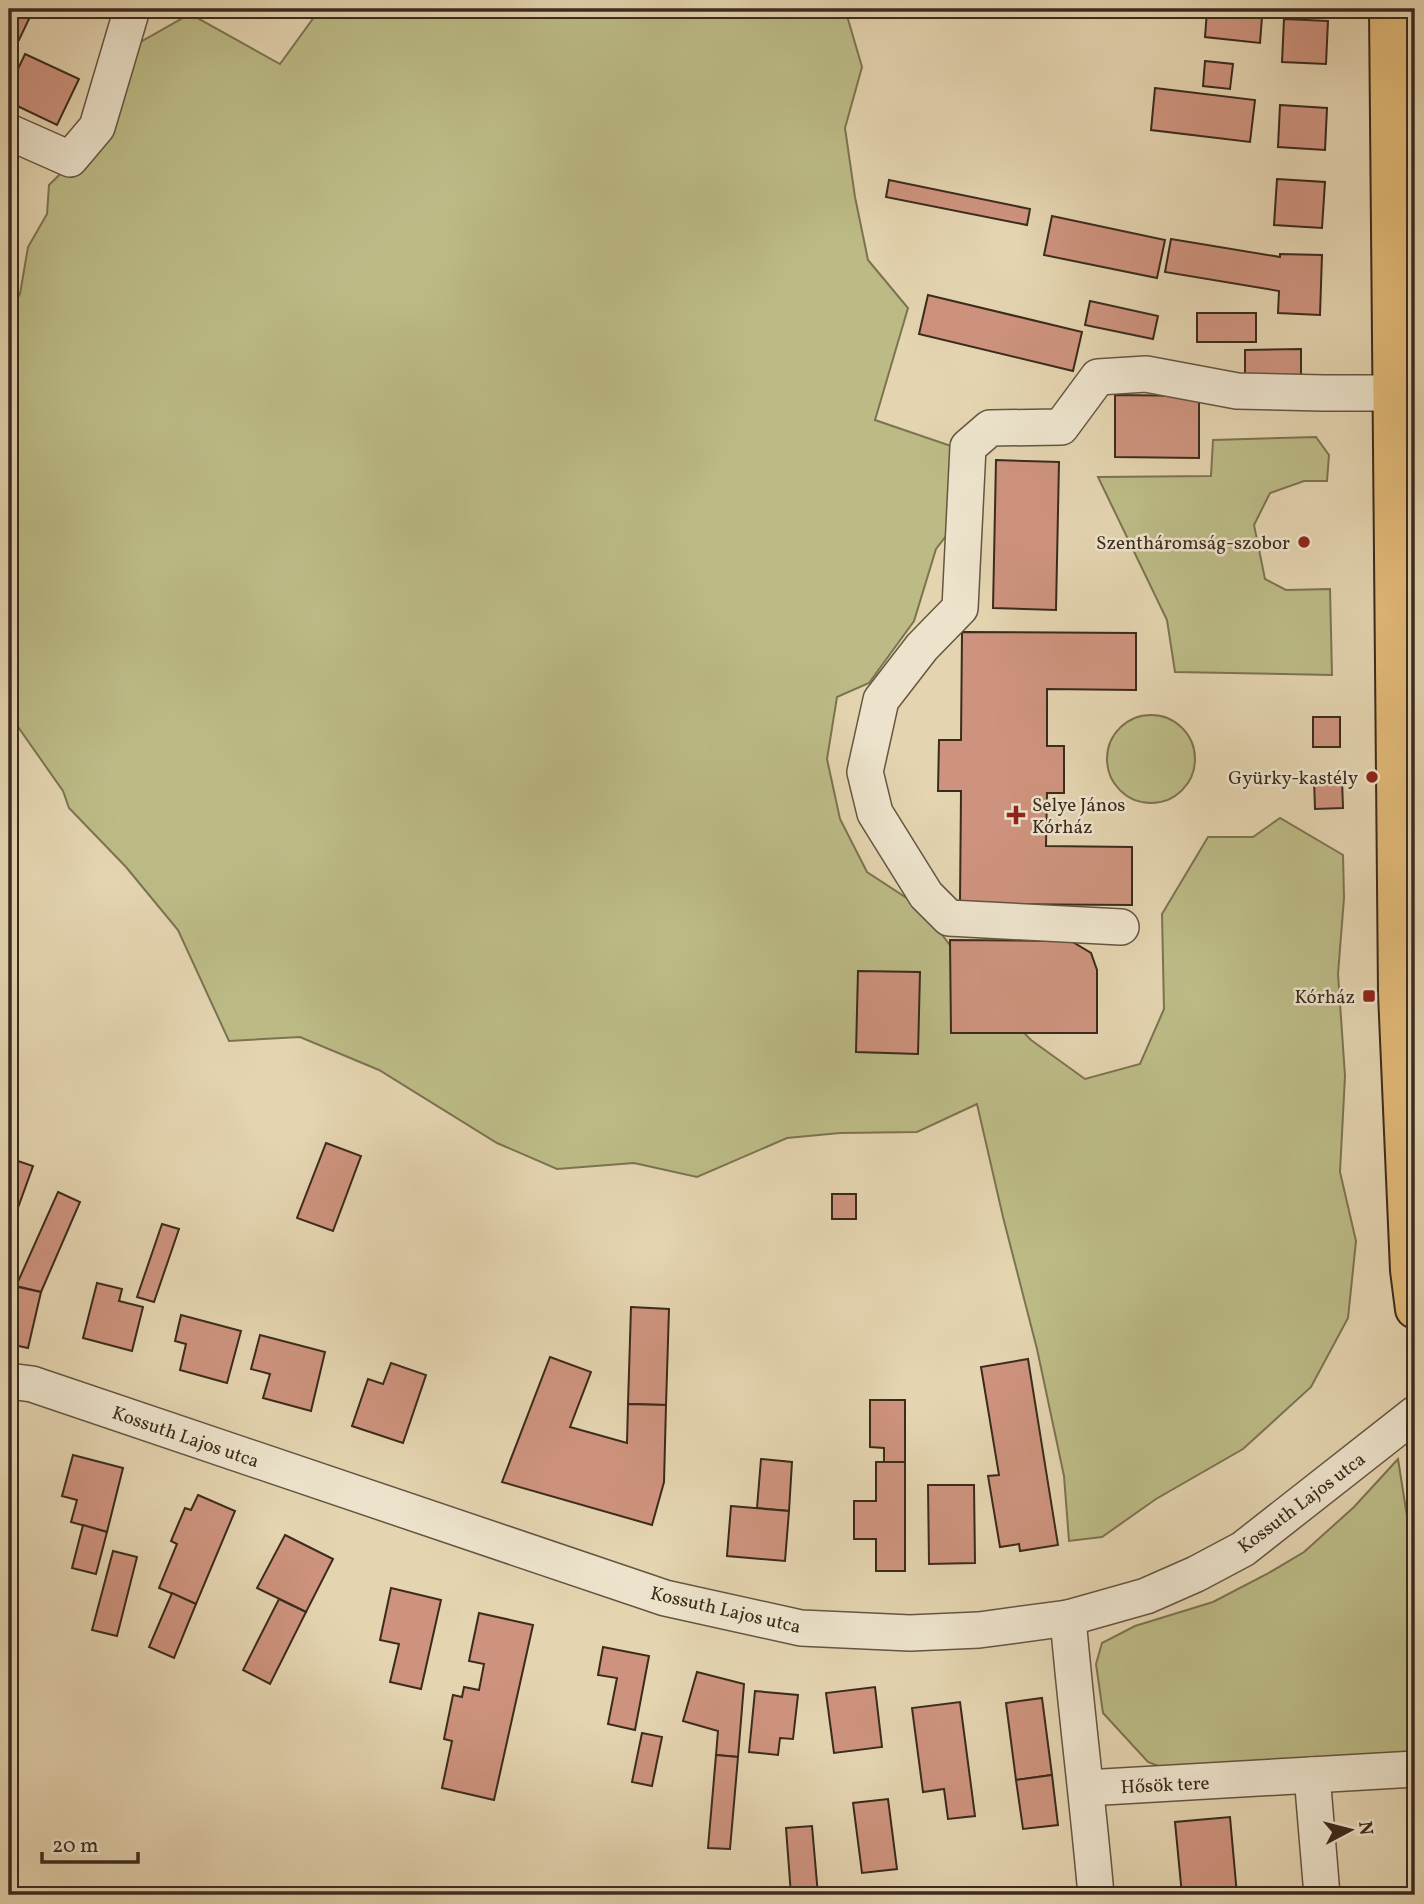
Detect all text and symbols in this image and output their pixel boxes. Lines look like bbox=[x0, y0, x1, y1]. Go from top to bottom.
place label: Szentháromság-szobor bbox=[1096, 531, 1290, 557]
marker: Szentháromság-szobor bbox=[1296, 534, 1312, 550]
place label: Gyürky-kastély bbox=[1228, 766, 1358, 792]
marker: Gyürky-kastély bbox=[1364, 769, 1380, 785]
place label: Selye János Kórház bbox=[1032, 793, 1125, 841]
marker: Selye János Kórház bbox=[1006, 805, 1026, 825]
place label: Kórház bbox=[1295, 985, 1355, 1011]
marker: Kórház bbox=[1361, 988, 1377, 1004]
street label: Kossuth Lajos utca bbox=[108, 1401, 262, 1475]
street label: Kossuth Lajos utca bbox=[1233, 1447, 1371, 1560]
street label: Kossuth Lajos utca bbox=[648, 1581, 803, 1641]
street label: Hősök tere bbox=[1120, 1771, 1210, 1801]
north arrow bbox=[1316, 1796, 1386, 1866]
scale bar bbox=[42, 1820, 138, 1864]
text: N bbox=[1351, 1820, 1379, 1837]
text: 20 m bbox=[52, 1832, 98, 1861]

